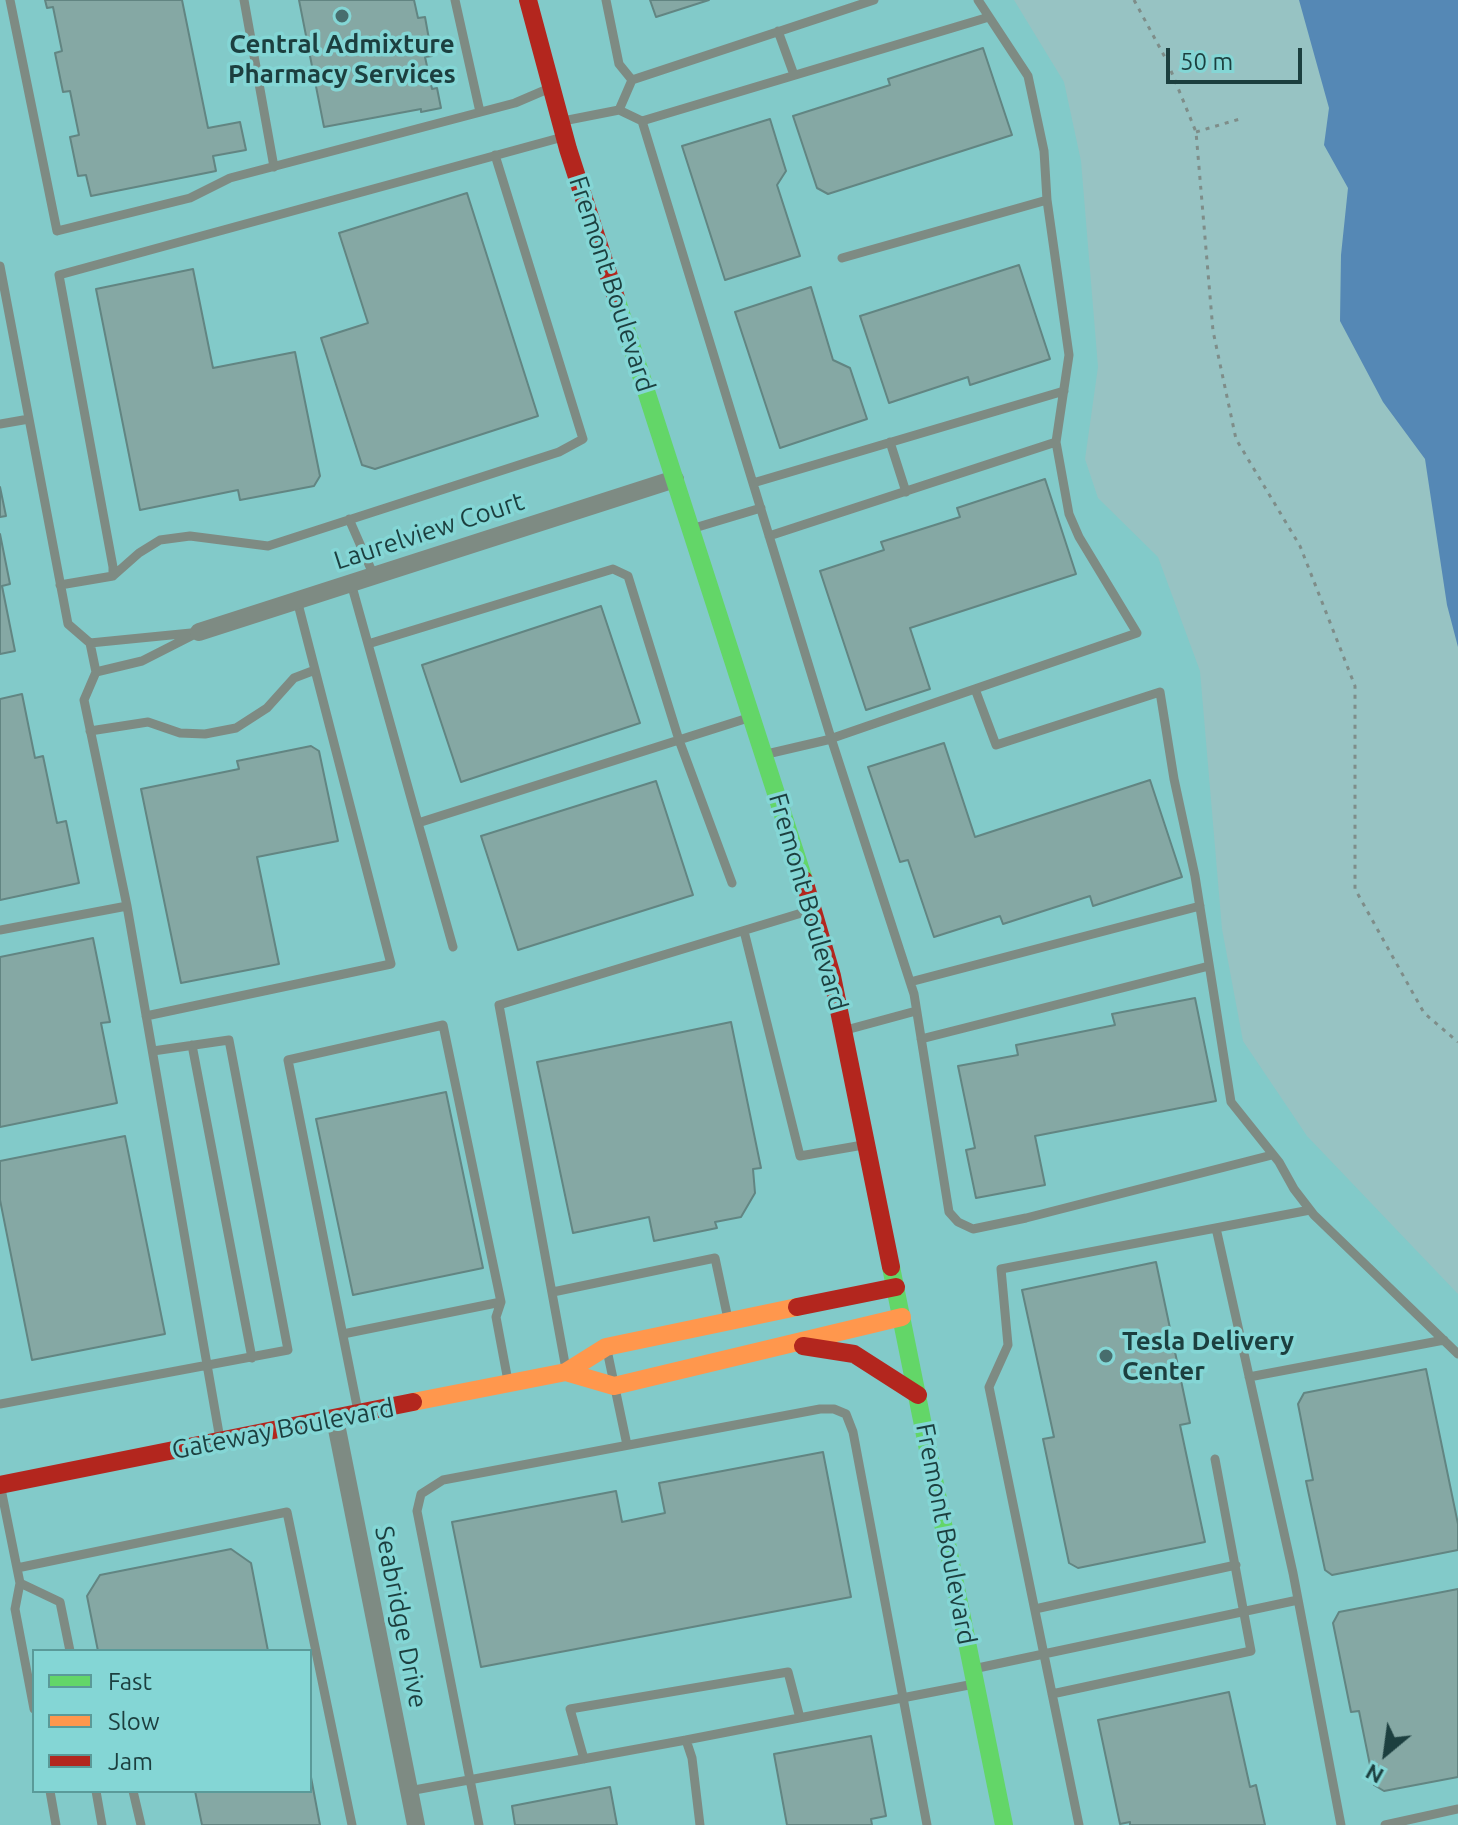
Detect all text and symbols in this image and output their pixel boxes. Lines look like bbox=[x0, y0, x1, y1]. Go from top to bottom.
marker: Central Admixture Pharmacy Services bbox=[333, 7, 351, 25]
place label: Central Admixture Pharmacy Services bbox=[228, 28, 456, 90]
scale bar bbox=[1170, 32, 1306, 82]
text: 50 m bbox=[1180, 48, 1233, 75]
street label: Fremont Boulevard bbox=[562, 172, 662, 396]
street label: Laurelview Court bbox=[330, 486, 528, 576]
street label: Fremont Boulevard bbox=[762, 790, 854, 1014]
place label: Tesla Delivery Center bbox=[1122, 1325, 1294, 1386]
marker: Tesla Delivery Center bbox=[1097, 1347, 1115, 1365]
street label: Gateway Boulevard bbox=[169, 1392, 397, 1466]
street label: Fremont Boulevard bbox=[909, 1421, 983, 1647]
street label: Seabridge Drive bbox=[368, 1523, 434, 1711]
legend bbox=[32, 1649, 312, 1793]
text: Fast bbox=[108, 1668, 152, 1695]
text: Slow bbox=[108, 1708, 160, 1735]
north arrow bbox=[1346, 1713, 1426, 1793]
text: Jam bbox=[108, 1748, 153, 1775]
text: N bbox=[1361, 1760, 1387, 1789]

